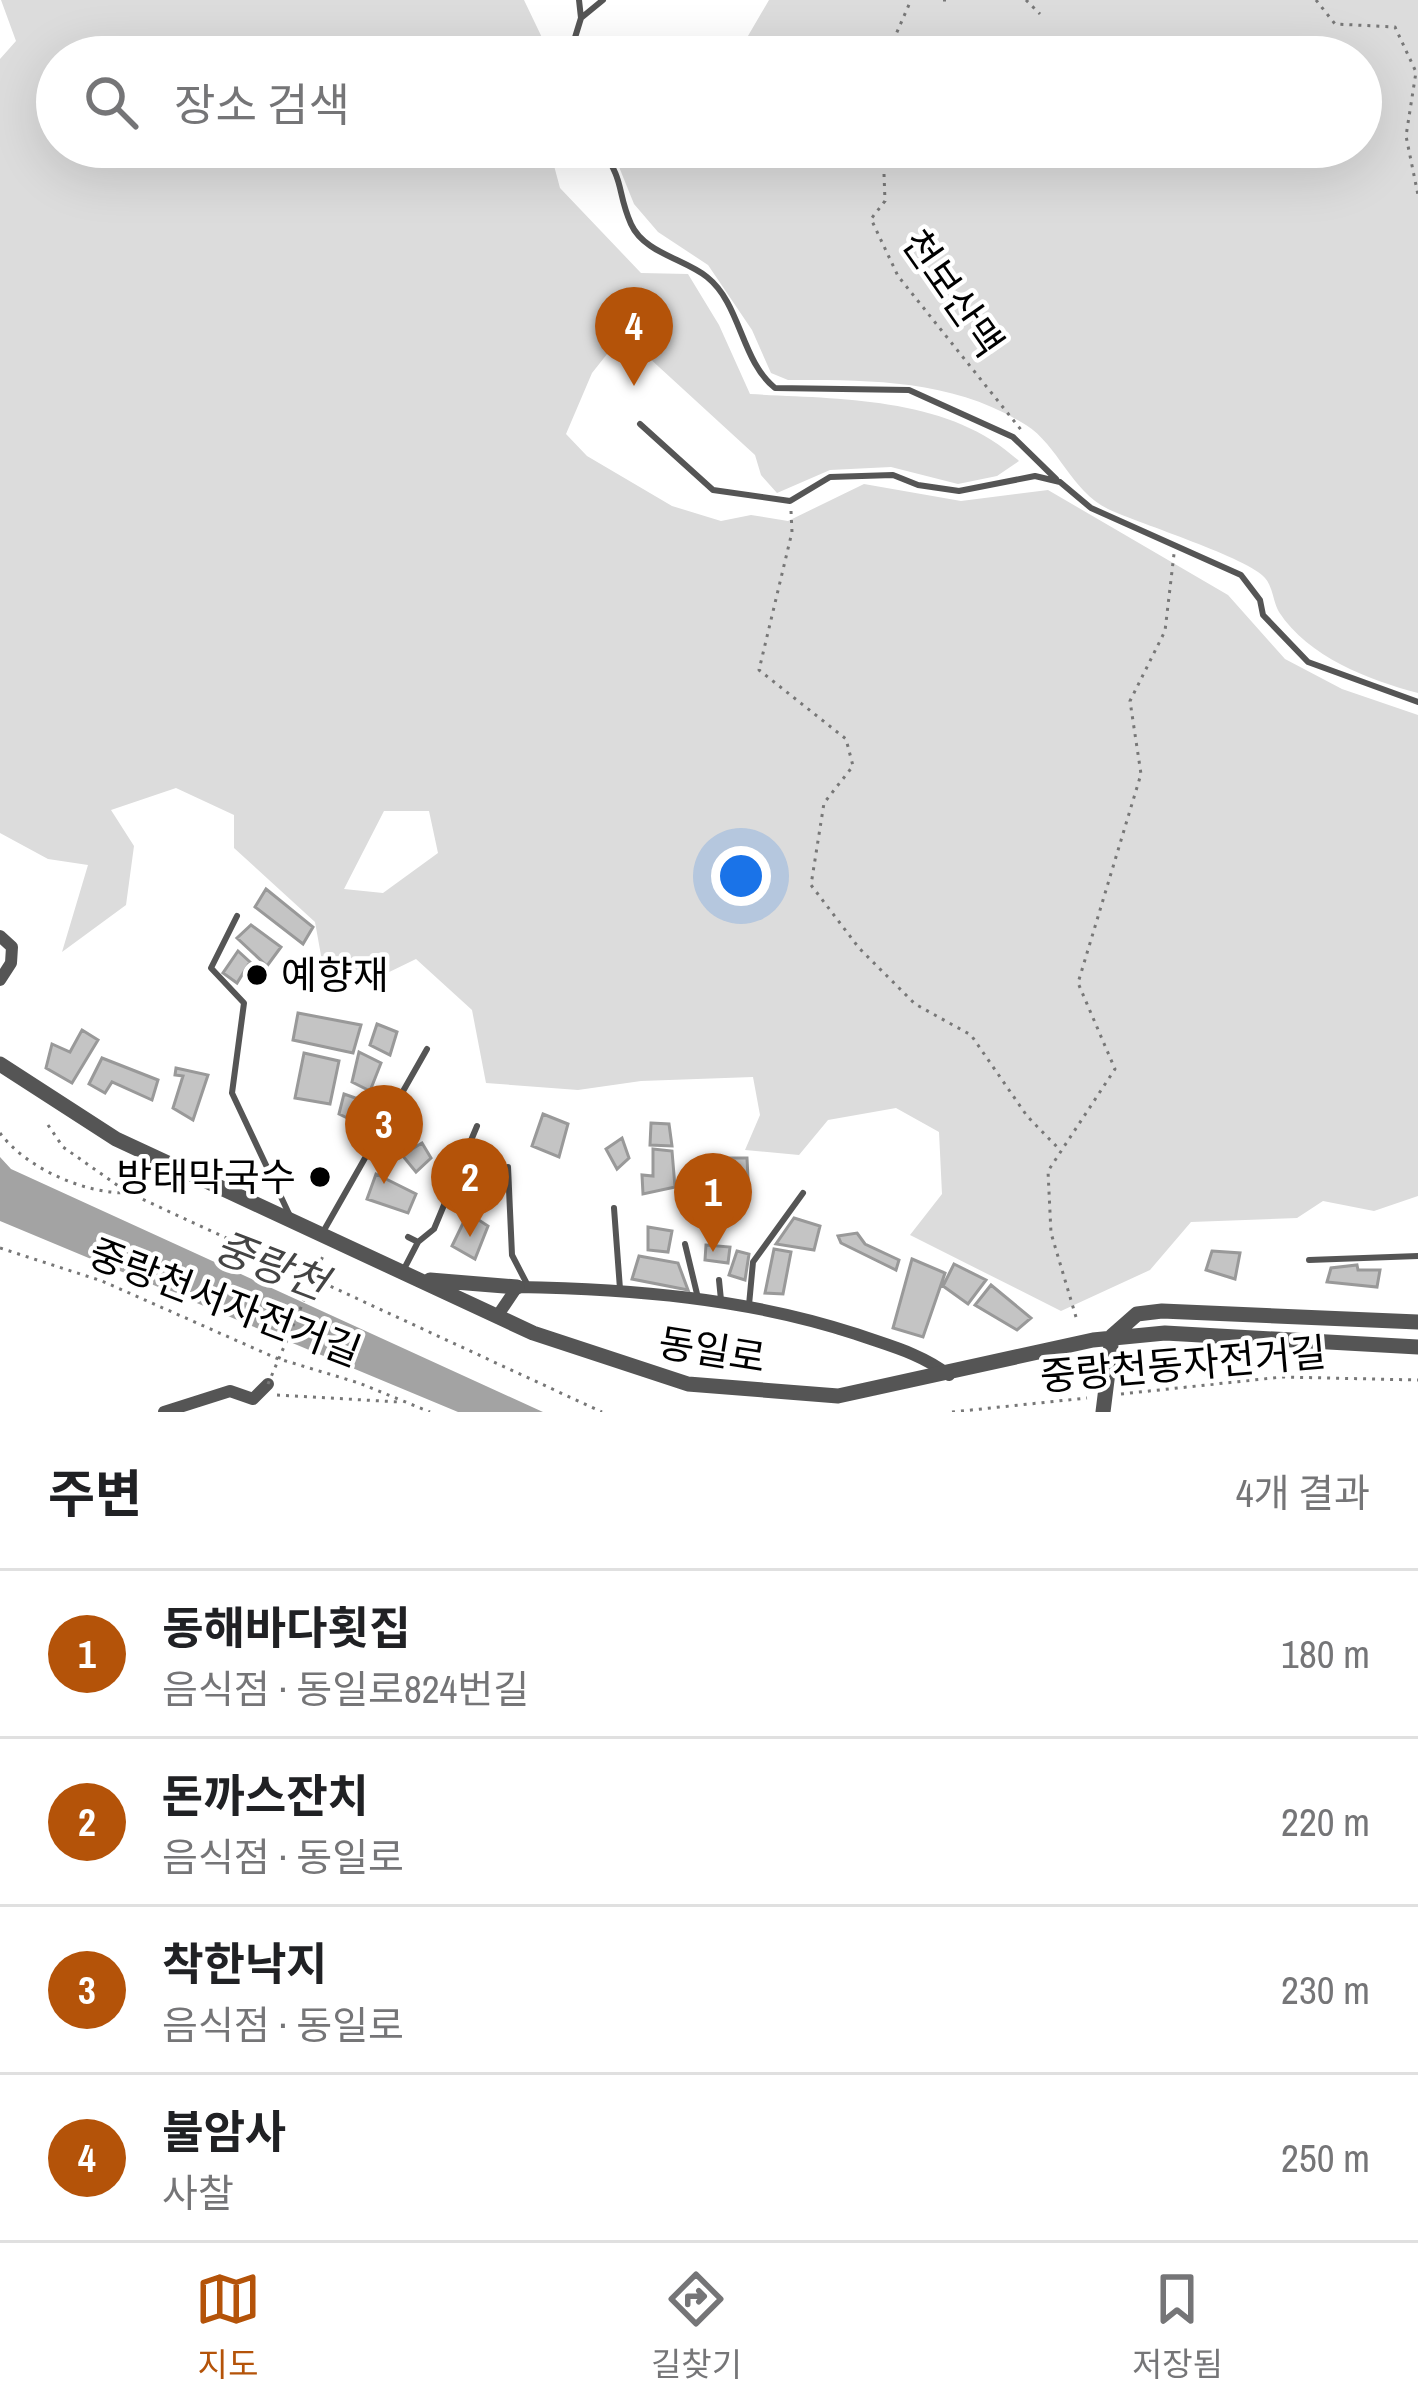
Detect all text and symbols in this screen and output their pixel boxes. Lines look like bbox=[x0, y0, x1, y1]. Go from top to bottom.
search box bbox=[36, 36, 1382, 168]
icon: search bbox=[78, 69, 144, 135]
text: 장소 검색 bbox=[174, 74, 350, 135]
street label: 천보산맥 bbox=[891, 219, 1015, 367]
pin: 4 bbox=[595, 287, 673, 386]
your location bbox=[711, 846, 771, 906]
place label: 예향재 bbox=[281, 949, 389, 1001]
marker: 예향재 bbox=[244, 962, 270, 988]
pin: 3 bbox=[345, 1085, 423, 1184]
pin: 2 bbox=[431, 1138, 509, 1237]
place label: 방태막국수 bbox=[117, 1151, 296, 1203]
pin: 1 bbox=[674, 1153, 752, 1252]
marker: 방태막국수 bbox=[307, 1164, 333, 1190]
water label: 중랑천 bbox=[207, 1218, 339, 1313]
street label: 중랑천서자전거길 bbox=[82, 1226, 368, 1378]
street label: 동일로 bbox=[655, 1316, 769, 1384]
street label: 중랑천동자전거길 bbox=[1038, 1326, 1328, 1402]
text: 주변 bbox=[48, 1459, 142, 1528]
text: 4개 결과 bbox=[1236, 1467, 1370, 1519]
text: 동해바다횟집 bbox=[162, 1597, 410, 1658]
text: 1 bbox=[78, 1628, 96, 1680]
text: 180 m bbox=[1281, 1628, 1370, 1680]
text: 음식점 · 동일로824번길 bbox=[162, 1663, 529, 1715]
text: 돈까스잔치 bbox=[162, 1765, 369, 1826]
text: 2 bbox=[78, 1796, 96, 1848]
text: 220 m bbox=[1281, 1796, 1370, 1848]
text: 음식점 · 동일로 bbox=[162, 1831, 404, 1883]
text: 착한낙지 bbox=[162, 1933, 328, 1994]
text: 3 bbox=[78, 1964, 96, 2016]
text: 230 m bbox=[1281, 1964, 1370, 2016]
text: 음식점 · 동일로 bbox=[162, 1999, 404, 2051]
text: 불암사 bbox=[162, 2101, 286, 2162]
text: 4 bbox=[78, 2132, 96, 2184]
text: 250 m bbox=[1281, 2132, 1370, 2184]
text: 사찰 bbox=[162, 2167, 234, 2219]
tab: 지도 bbox=[195, 2266, 261, 2386]
tab: 길찾기 bbox=[651, 2266, 742, 2386]
tab: 저장됨 bbox=[1132, 2266, 1223, 2386]

